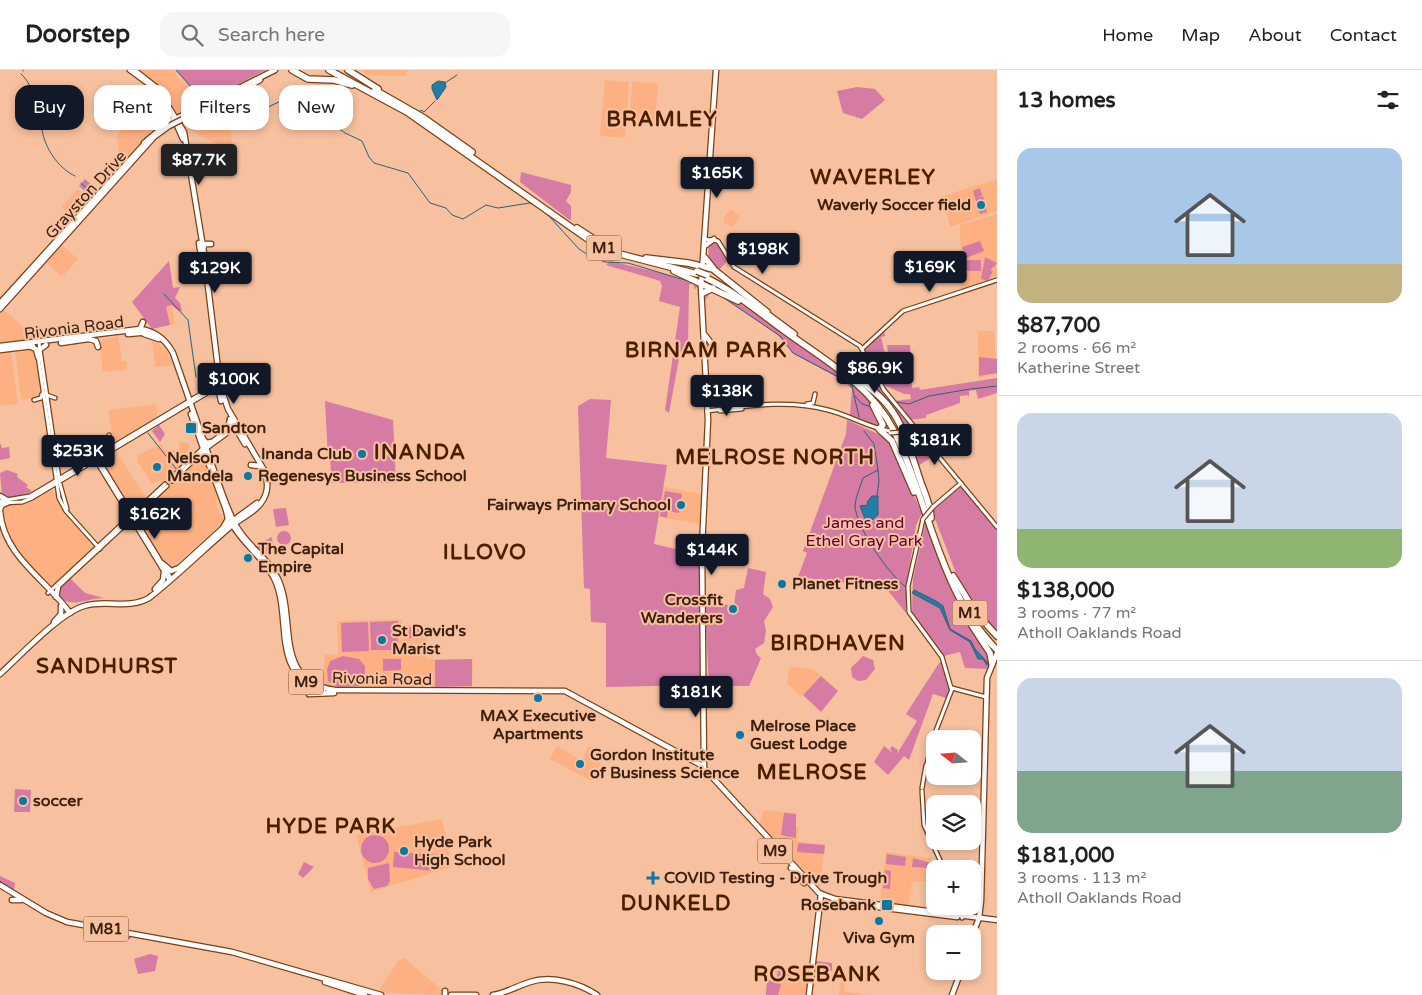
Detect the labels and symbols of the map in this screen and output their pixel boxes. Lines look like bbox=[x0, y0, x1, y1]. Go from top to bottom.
district label: BRAMLEY bbox=[606, 107, 718, 132]
pin: $87.7K bbox=[158, 144, 240, 186]
street label: Grayston Drive bbox=[41, 147, 131, 243]
pin: $165K bbox=[682, 156, 752, 199]
district label: WAVERLEY bbox=[810, 165, 936, 190]
place label: Waverly Soccer field bbox=[817, 195, 971, 215]
marker: Waverly Soccer field bbox=[975, 199, 987, 211]
pin: $198K bbox=[728, 232, 798, 275]
road number: M1 bbox=[586, 236, 622, 260]
pin: $169K bbox=[895, 250, 965, 293]
pin: $129K bbox=[180, 252, 250, 294]
street label: Rivonia Road bbox=[23, 312, 125, 344]
district label: BIRNAM PARK bbox=[625, 338, 787, 363]
pin: $86.9K bbox=[834, 352, 916, 394]
pin: $100K bbox=[199, 362, 269, 405]
pin: $138K bbox=[692, 374, 762, 417]
place label: Sandton bbox=[202, 418, 266, 438]
marker: Sandton bbox=[184, 421, 198, 435]
pin: $181K bbox=[900, 424, 970, 466]
pin: $253K bbox=[43, 434, 113, 477]
district label: INANDA bbox=[374, 440, 466, 465]
place label: Inanda Club bbox=[261, 444, 352, 464]
district label: MELROSE NORTH bbox=[675, 445, 875, 470]
place label: Nelson Mandela bbox=[167, 448, 233, 486]
marker: Inanda Club bbox=[356, 448, 368, 460]
marker: Nelson Mandela bbox=[151, 461, 163, 473]
place label: Regenesys Business School bbox=[258, 466, 467, 486]
marker: Regenesys Business School bbox=[242, 470, 254, 482]
place label: Fairways Primary School bbox=[487, 495, 671, 515]
pin: $162K bbox=[120, 498, 190, 540]
marker: Fairways Primary School bbox=[675, 499, 687, 511]
park label: James and Ethel Gray Park bbox=[805, 513, 923, 551]
pin: $144K bbox=[677, 534, 747, 576]
place label: The Capital Empire bbox=[257, 539, 344, 577]
district label: ILLOVO bbox=[443, 540, 527, 565]
marker: The Capital Empire bbox=[242, 552, 254, 564]
place label: Planet Fitness bbox=[792, 574, 899, 594]
marker: Planet Fitness bbox=[776, 578, 788, 590]
place label: Crossfit Wanderers bbox=[641, 590, 724, 628]
road number: M1 bbox=[952, 600, 988, 626]
marker: Crossfit Wanderers bbox=[727, 603, 739, 615]
place label: St David's Marist bbox=[392, 621, 467, 659]
district label: BIRDHAVEN bbox=[770, 631, 906, 656]
marker: St David's Marist bbox=[376, 634, 388, 646]
district label: SANDHURST bbox=[36, 654, 178, 679]
street label: Rivonia Road bbox=[332, 668, 432, 690]
road number: M9 bbox=[288, 670, 324, 694]
pin: $181K bbox=[661, 676, 731, 718]
marker: MAX Executive Apartments bbox=[532, 692, 544, 704]
place label: MAX Executive Apartments bbox=[480, 706, 596, 744]
place label: Melrose Place Guest Lodge bbox=[750, 716, 856, 754]
marker: Melrose Place Guest Lodge bbox=[734, 729, 746, 741]
north arrow bbox=[926, 730, 981, 785]
place label: Gordon Institute of Business Science bbox=[590, 745, 739, 783]
marker: Gordon Institute of Business Science bbox=[574, 758, 586, 770]
district label: MELROSE bbox=[756, 760, 868, 785]
place label: soccer bbox=[33, 791, 83, 811]
marker: soccer bbox=[17, 795, 29, 807]
district label: HYDE PARK bbox=[266, 814, 396, 839]
place label: Hyde Park High School bbox=[414, 832, 505, 870]
road number: M9 bbox=[758, 838, 792, 864]
marker: Hyde Park High School bbox=[398, 845, 410, 857]
place label: COVID Testing - Drive Trough bbox=[664, 868, 887, 888]
marker: COVID Testing - Drive Trough bbox=[646, 871, 660, 885]
district label: DUNKELD bbox=[621, 891, 731, 916]
place label: Rosebank bbox=[801, 895, 876, 915]
marker: Rosebank bbox=[880, 898, 894, 912]
marker: Viva Gym bbox=[873, 915, 885, 927]
road number: M81 bbox=[84, 916, 128, 942]
place label: Viva Gym bbox=[843, 928, 915, 948]
district label: ROSEBANK bbox=[753, 962, 881, 987]

